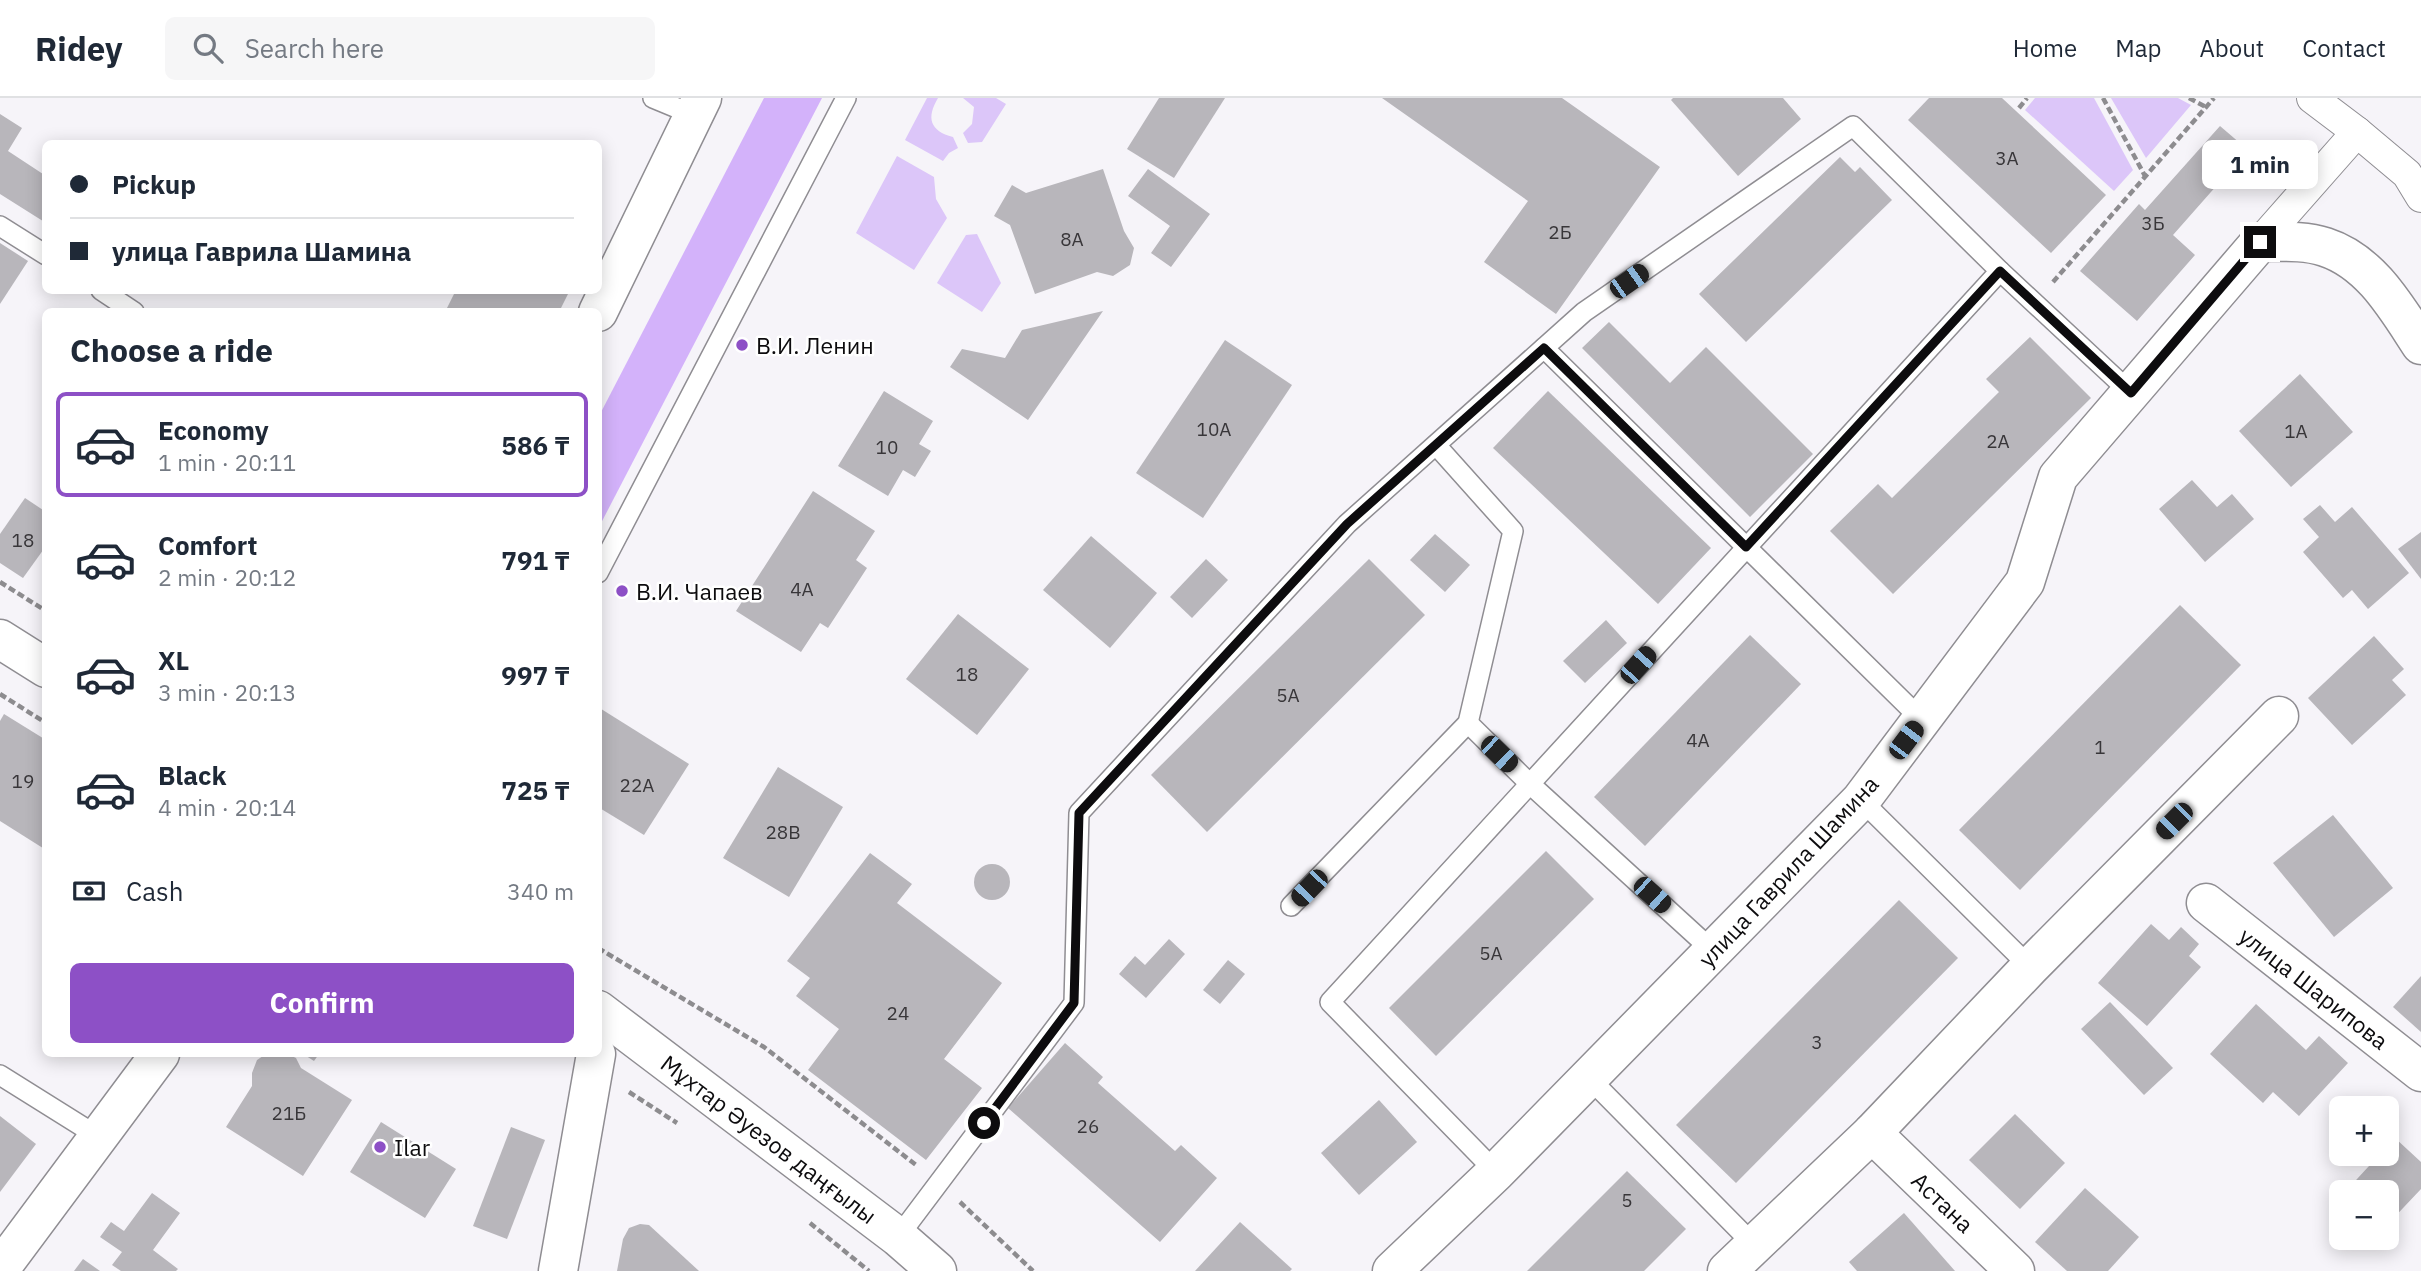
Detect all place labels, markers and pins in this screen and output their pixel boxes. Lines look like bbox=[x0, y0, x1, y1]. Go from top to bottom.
place label: В.И. Ленин bbox=[756, 330, 874, 360]
marker: В.И. Ленин bbox=[734, 337, 750, 353]
place label: В.И. Чапаев bbox=[636, 576, 763, 606]
marker: В.И. Чапаев bbox=[614, 583, 630, 599]
place label: Ilar bbox=[394, 1132, 431, 1162]
marker: Ilar bbox=[372, 1139, 388, 1155]

